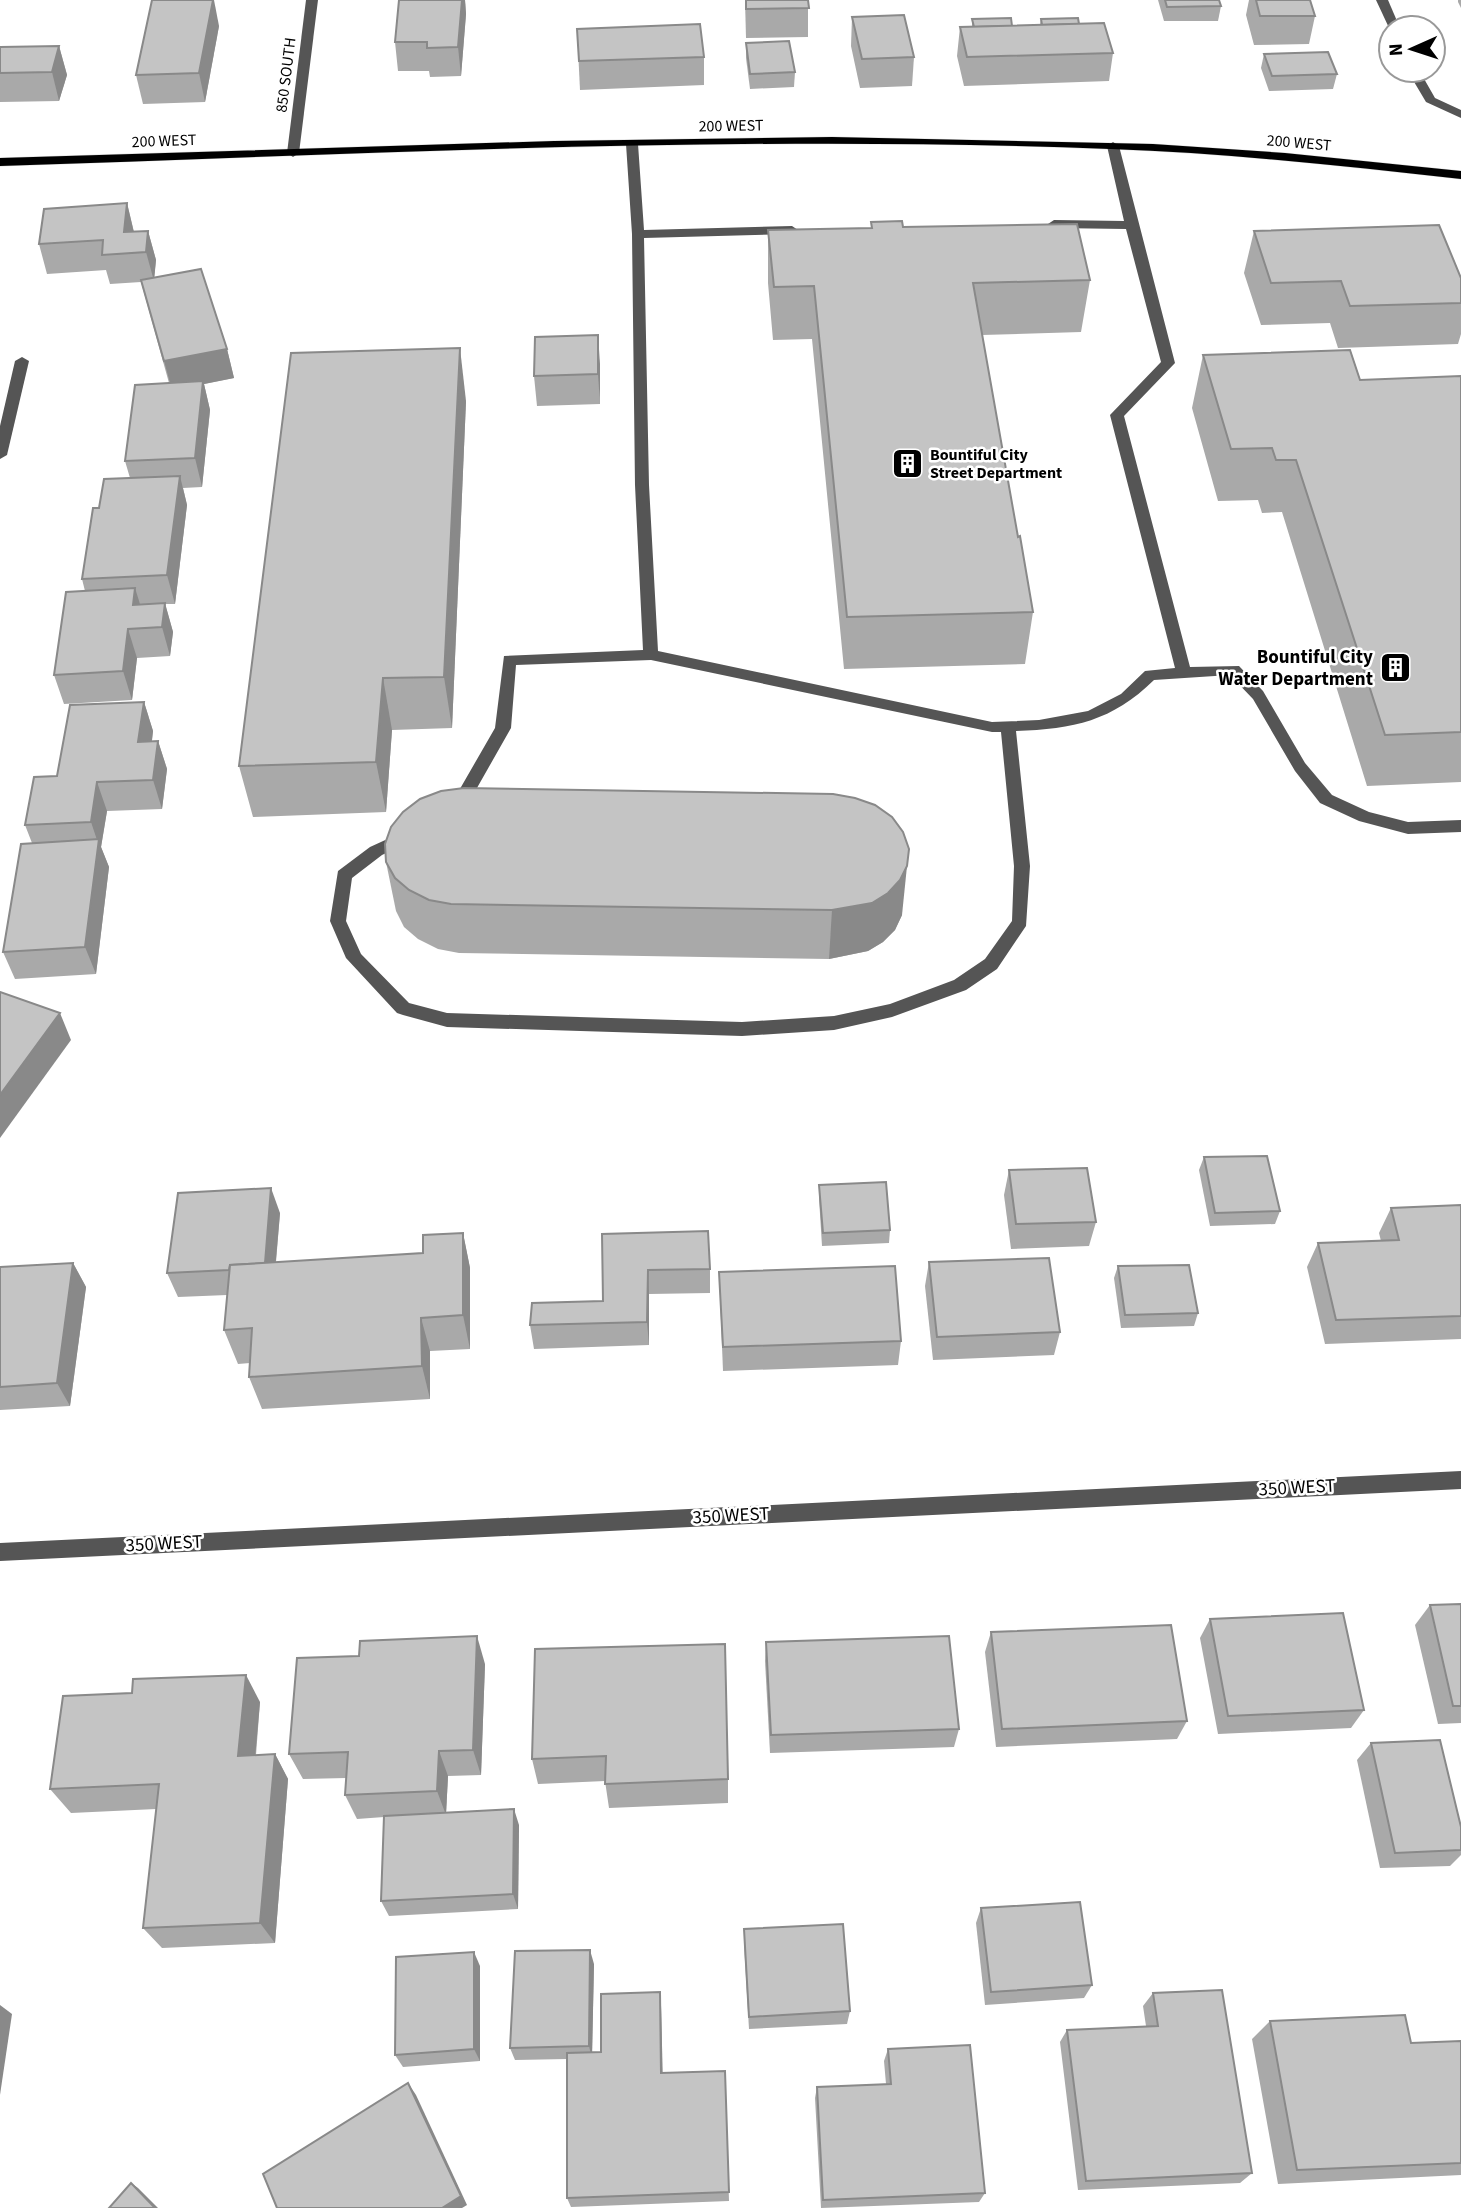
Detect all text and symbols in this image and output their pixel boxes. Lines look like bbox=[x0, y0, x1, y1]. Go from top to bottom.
north arrow bbox=[1377, 14, 1447, 84]
street label: 850 SOUTH bbox=[270, 36, 302, 114]
text: N bbox=[1383, 43, 1410, 57]
street label: 200 WEST bbox=[698, 114, 764, 138]
street label: 200 WEST bbox=[131, 129, 197, 153]
street label: 200 WEST bbox=[1266, 129, 1333, 157]
place label: Bountiful City Street Department bbox=[930, 444, 1062, 484]
building icon: Bountiful City Street Department bbox=[890, 447, 924, 481]
place label: Bountiful City Water Department bbox=[1218, 644, 1373, 693]
building icon: Bountiful City Water Department bbox=[1379, 651, 1413, 685]
street label: 350 WEST bbox=[1258, 1473, 1336, 1503]
street label: 350 WEST bbox=[692, 1501, 770, 1531]
street label: 350 WEST bbox=[125, 1529, 203, 1559]

